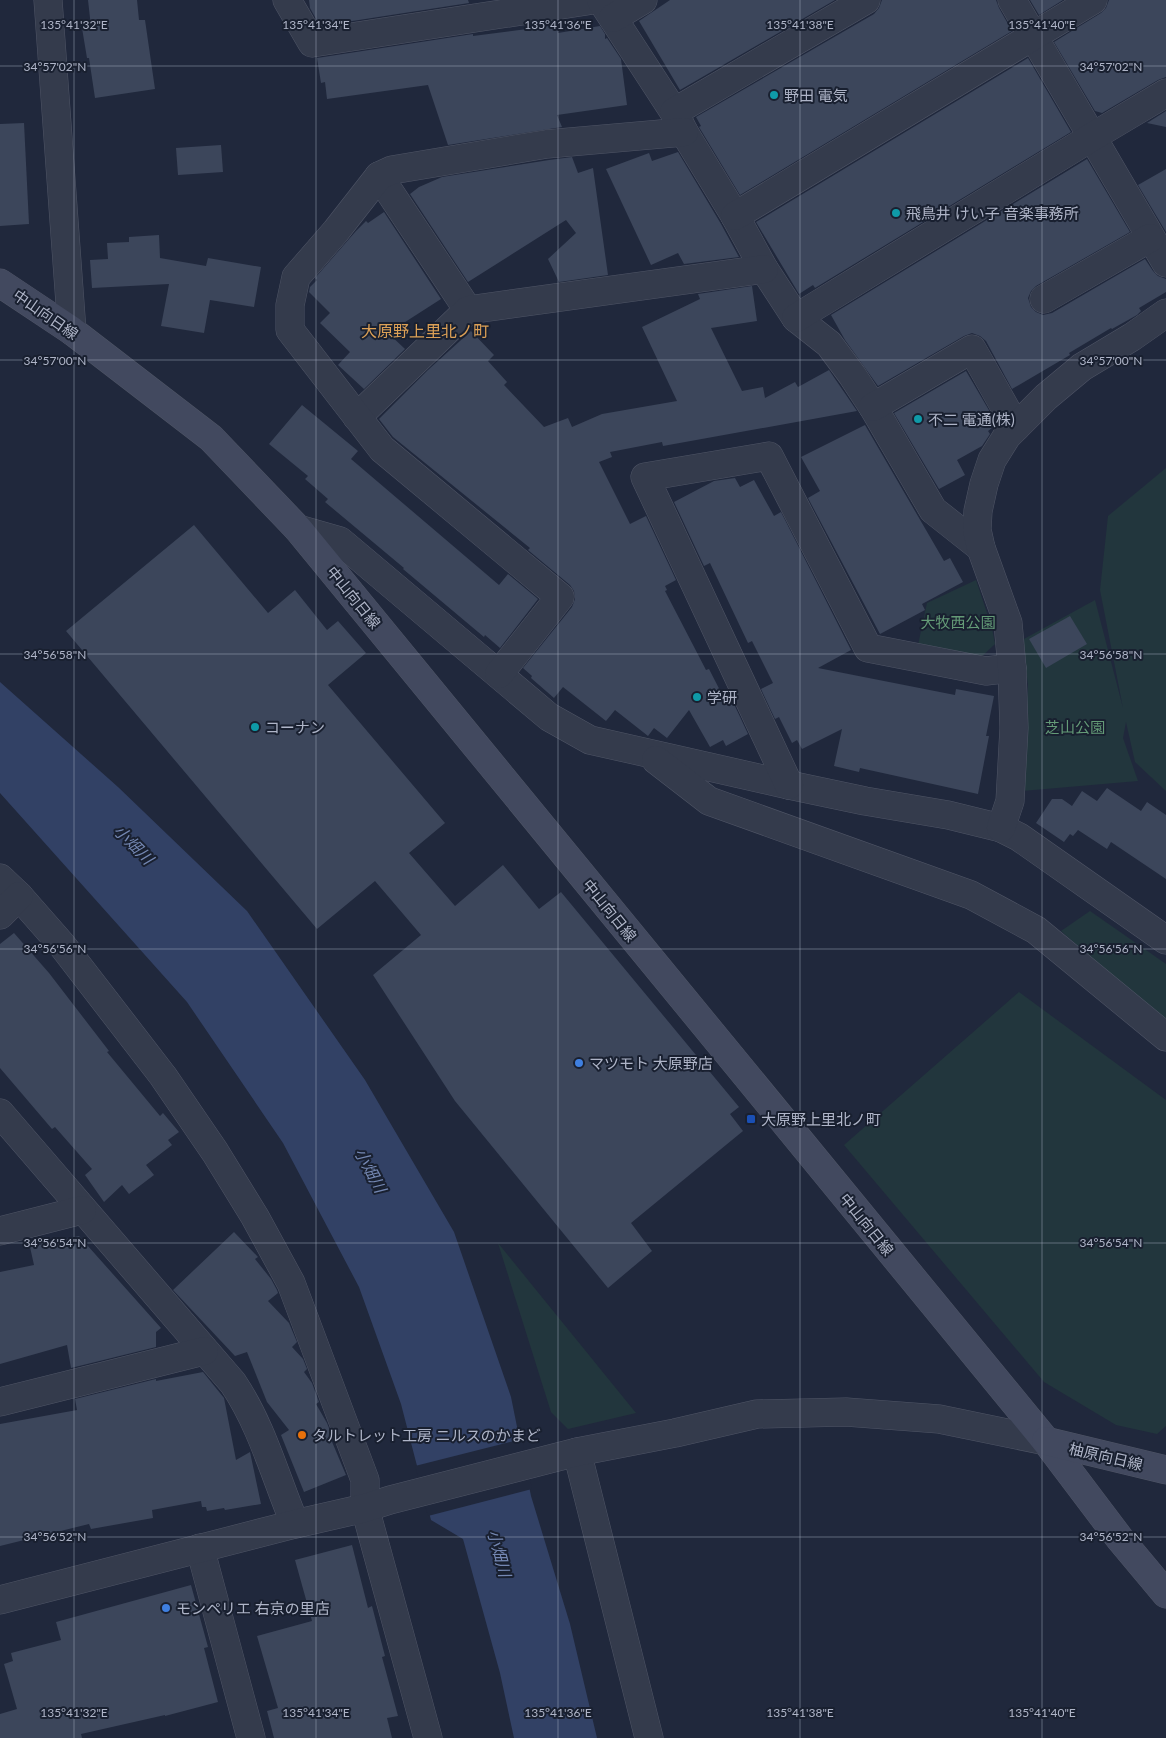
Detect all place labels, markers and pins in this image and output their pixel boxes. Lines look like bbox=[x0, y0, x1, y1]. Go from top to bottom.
place label: 野田 電気 bbox=[784, 86, 848, 104]
marker: 野田 電気 bbox=[768, 89, 780, 101]
place label: 飛鳥井 けい子 音楽事務所 bbox=[906, 204, 1079, 222]
marker: 飛鳥井 けい子 音楽事務所 bbox=[890, 207, 902, 219]
place label: 不二 電通(株) bbox=[928, 410, 1015, 428]
marker: 不二 電通(株) bbox=[912, 413, 924, 425]
place label: 学研 bbox=[707, 688, 737, 706]
marker: 学研 bbox=[691, 691, 703, 703]
place label: コーナン bbox=[265, 718, 325, 736]
marker: コーナン bbox=[249, 721, 261, 733]
place label: マツモト 大原野店 bbox=[589, 1054, 713, 1072]
marker: マツモト 大原野店 bbox=[573, 1057, 585, 1069]
place label: 大原野上里北ノ町 bbox=[761, 1110, 881, 1128]
marker: 大原野上里北ノ町 bbox=[745, 1113, 757, 1125]
place label: タルトレット工房 ニルスのかまど bbox=[312, 1426, 541, 1444]
marker: タルトレット工房 ニルスのかまど bbox=[296, 1429, 308, 1441]
place label: モンペリエ 右京の里店 bbox=[176, 1599, 330, 1617]
marker: モンペリエ 右京の里店 bbox=[160, 1602, 172, 1614]

